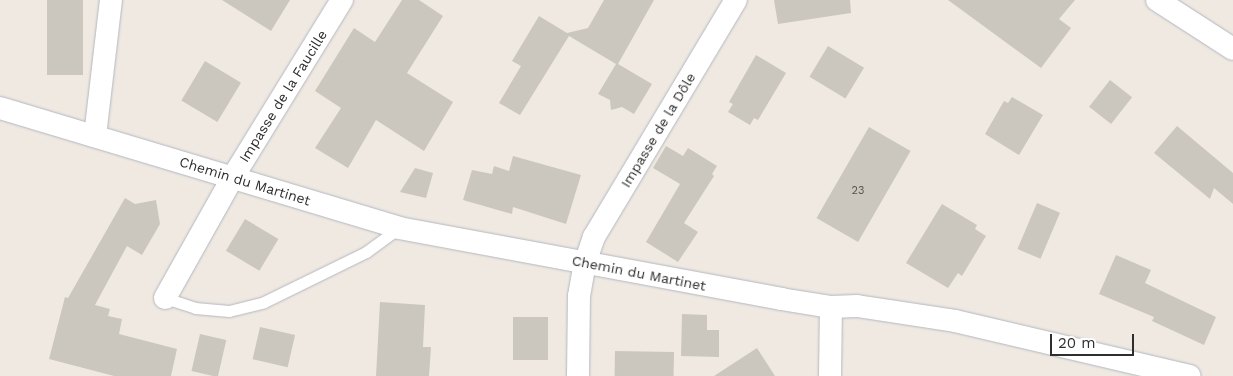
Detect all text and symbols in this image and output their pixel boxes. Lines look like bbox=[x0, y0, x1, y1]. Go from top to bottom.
street label: Impasse de la Faucille bbox=[235, 27, 331, 165]
street label: Impasse de la Dôle bbox=[617, 69, 699, 191]
street label: Chemin du Martinet bbox=[177, 153, 313, 209]
house number: 23 bbox=[852, 184, 864, 198]
street label: Chemin du Martinet bbox=[571, 252, 707, 294]
scale bar bbox=[1053, 324, 1137, 356]
text: 20 m bbox=[1058, 334, 1096, 352]

